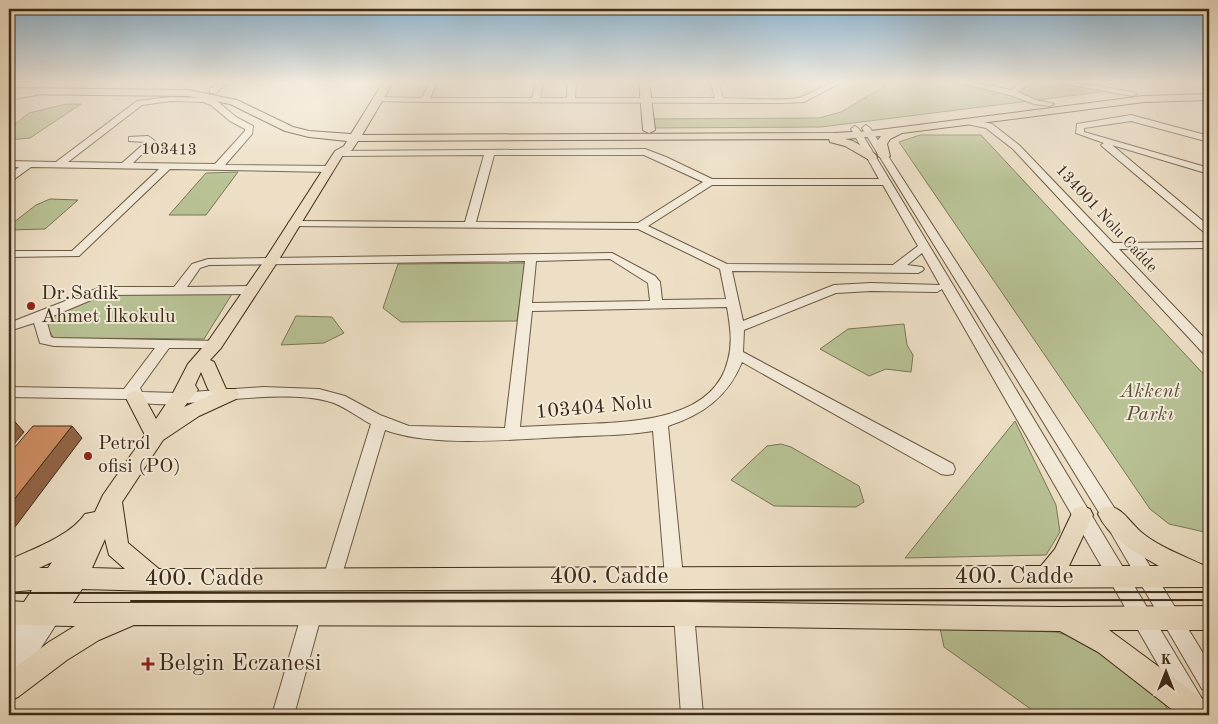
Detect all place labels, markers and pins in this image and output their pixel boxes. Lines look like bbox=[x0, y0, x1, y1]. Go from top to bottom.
place label: Dr.Sadık Ahmet İlkokulu bbox=[41, 284, 176, 327]
marker: Dr.Sadık Ahmet İlkokulu bbox=[25, 300, 37, 312]
place label: Petrol ofisi (PO) bbox=[98, 434, 181, 477]
marker: Petrol ofisi (PO) bbox=[82, 450, 94, 462]
place label: Belgin Eczanesi bbox=[158, 652, 322, 676]
marker: Belgin Eczanesi bbox=[142, 658, 154, 670]

